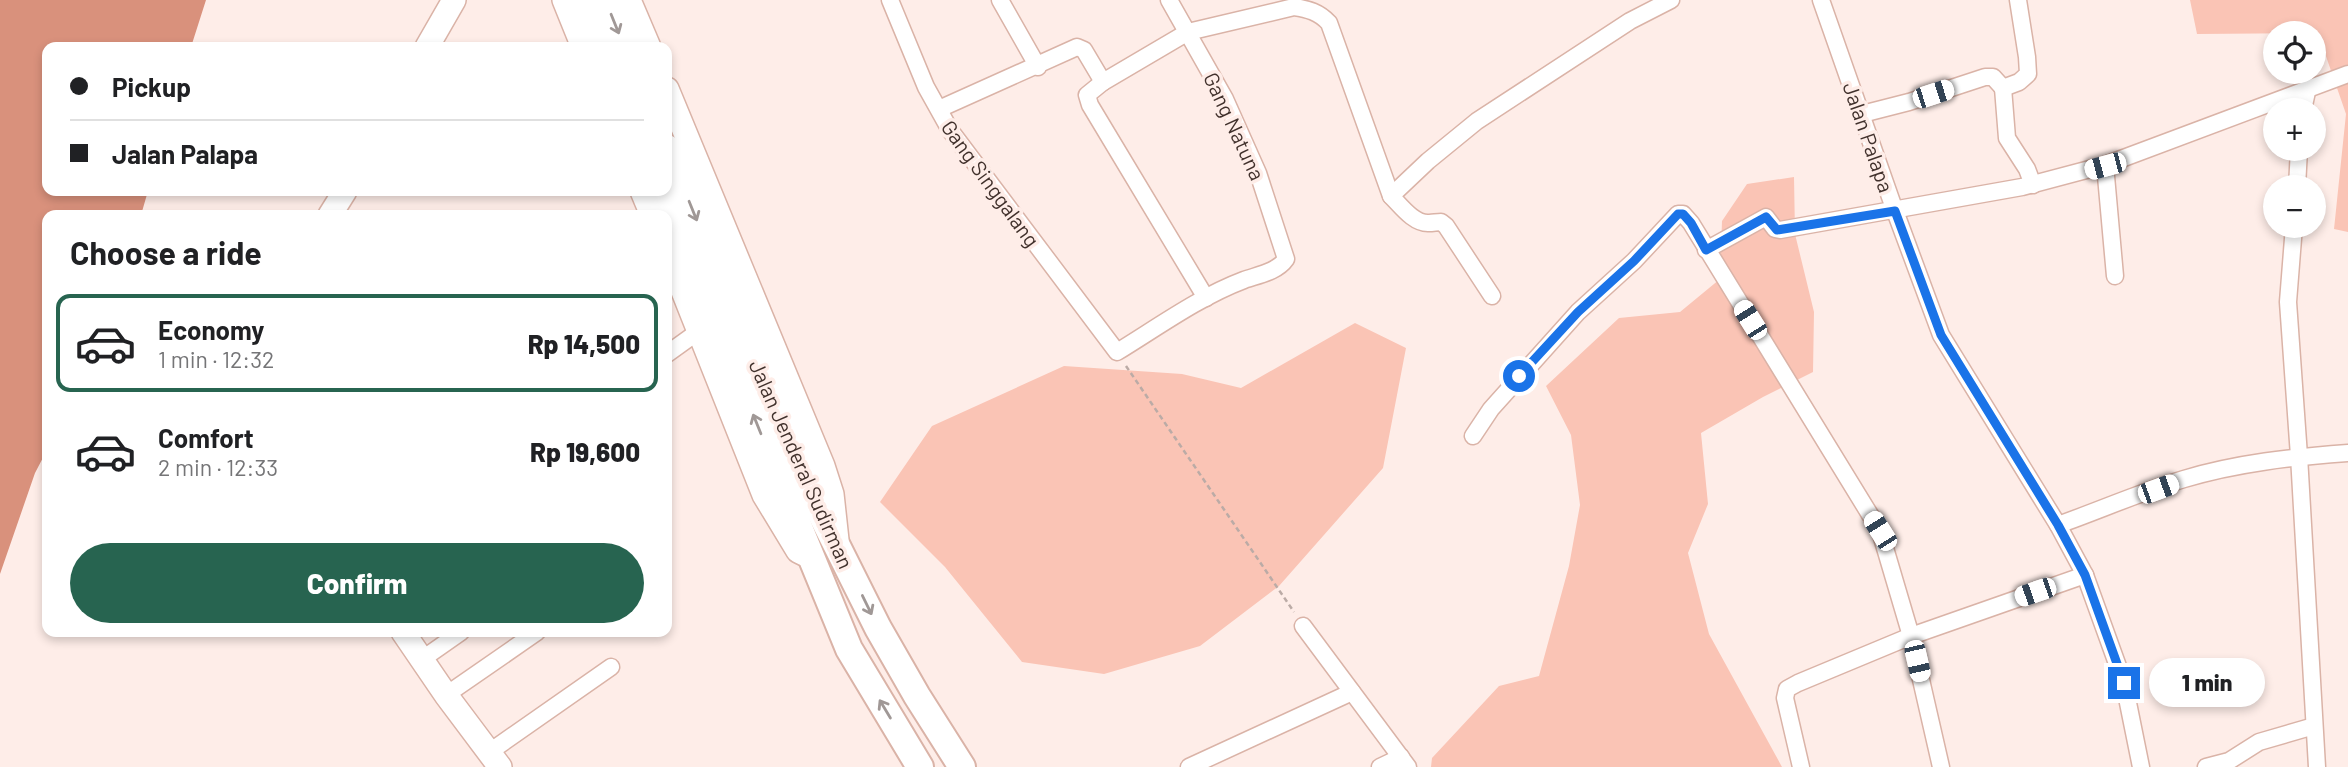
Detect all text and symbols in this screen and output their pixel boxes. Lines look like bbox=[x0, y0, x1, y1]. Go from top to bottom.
one-way arrow bbox=[610, 12, 623, 34]
map controls bbox=[2263, 21, 2326, 238]
button: locate bbox=[2263, 21, 2326, 84]
street label: Gang Natuna bbox=[1199, 68, 1271, 184]
text: Pickup bbox=[112, 71, 191, 102]
car bbox=[1910, 78, 1957, 110]
street label: Jalan Palapa bbox=[1838, 79, 1900, 195]
button: + bbox=[2263, 98, 2326, 161]
street label: Gang Singgalang bbox=[937, 115, 1045, 251]
text: Jalan Palapa bbox=[112, 138, 258, 169]
car bbox=[2082, 150, 2129, 182]
button: − bbox=[2263, 175, 2326, 238]
one-way arrow bbox=[687, 200, 700, 222]
text: Choose a ride bbox=[70, 233, 262, 271]
car bbox=[1730, 297, 1771, 343]
icon: car bbox=[74, 312, 137, 375]
text: Economy bbox=[158, 314, 264, 345]
text: Rp 14,500 bbox=[528, 328, 640, 359]
text: 1 min · 12:32 bbox=[158, 345, 274, 373]
street label: Jalan Jenderal Sudirman bbox=[745, 356, 859, 572]
route start bbox=[1503, 360, 1535, 392]
one-way arrow bbox=[750, 413, 763, 435]
icon: car bbox=[74, 420, 137, 483]
text: Comfort bbox=[158, 422, 254, 453]
text: Rp 19,600 bbox=[530, 436, 640, 467]
text: 2 min · 12:33 bbox=[158, 453, 278, 481]
car bbox=[2135, 472, 2182, 506]
car bbox=[1860, 508, 1901, 554]
button: Confirm bbox=[70, 543, 644, 623]
car bbox=[2012, 575, 2059, 609]
one-way arrow bbox=[860, 594, 874, 615]
car bbox=[1903, 638, 1932, 684]
callout: 1 min bbox=[2148, 658, 2264, 708]
route end bbox=[2108, 667, 2140, 699]
text: 1 min bbox=[2182, 668, 2232, 696]
one-way arrow bbox=[877, 699, 891, 719]

